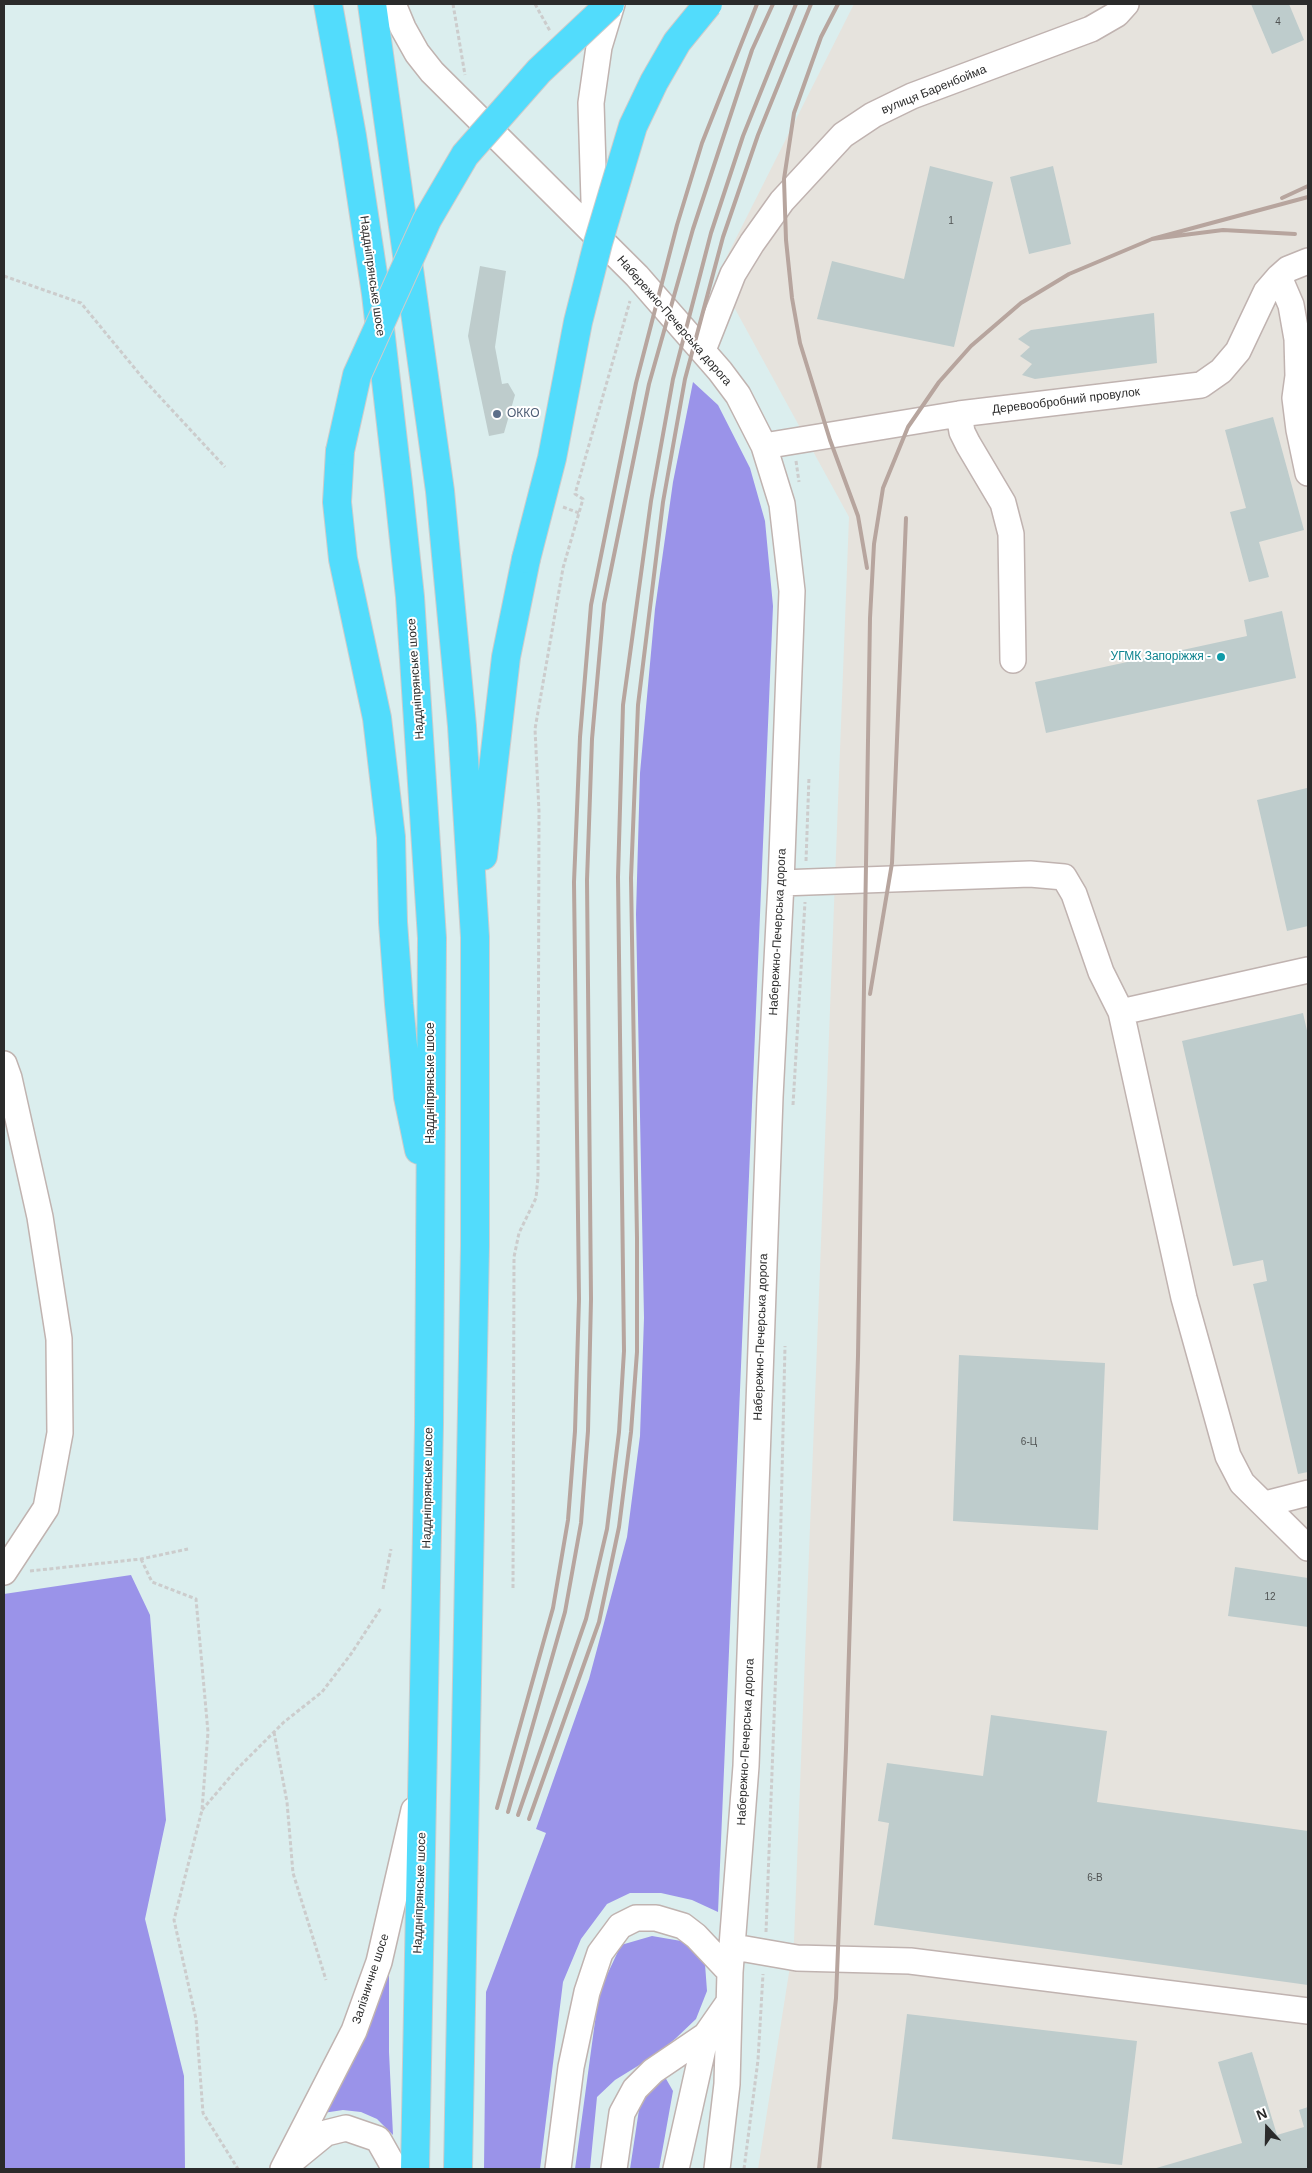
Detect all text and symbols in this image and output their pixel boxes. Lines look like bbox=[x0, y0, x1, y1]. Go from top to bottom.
house number: 4 bbox=[1275, 16, 1281, 28]
street label: вулиця Баренбойма bbox=[879, 62, 989, 118]
street label: Наддніпрянське шосе bbox=[356, 215, 388, 337]
house number: 1 bbox=[948, 215, 954, 227]
street label: Набережно-Печерська дорога bbox=[614, 253, 734, 389]
street label: Деревообробний провулок bbox=[991, 385, 1141, 417]
place label: ОККО bbox=[507, 407, 540, 421]
marker: ОККО bbox=[491, 408, 503, 420]
street label: Наддніпрянське шосе bbox=[405, 618, 427, 740]
place label: УГМК Запоріжжя - bbox=[1111, 650, 1211, 664]
marker: УГМК Запоріжжя - bbox=[1215, 651, 1227, 663]
street label: Набережно-Печерська дорога bbox=[766, 848, 790, 1016]
street label: Наддніпрянське шосе bbox=[424, 1022, 438, 1144]
street label: Набережно-Печерська дорога bbox=[751, 1253, 771, 1421]
street label: Наддніпрянське шосе bbox=[420, 1427, 436, 1549]
house number: 6-Ц bbox=[1021, 1436, 1037, 1448]
house number: 12 bbox=[1264, 1591, 1276, 1603]
street label: Набережно-Печерська дорога bbox=[734, 1658, 758, 1826]
street label: Наддніпрянське шосе bbox=[411, 1832, 429, 1954]
house number: 6-В bbox=[1087, 1872, 1103, 1884]
street label: Залізничне шосе bbox=[350, 1932, 392, 2026]
north arrow bbox=[1242, 2103, 1292, 2153]
text: N bbox=[1254, 2105, 1269, 2123]

